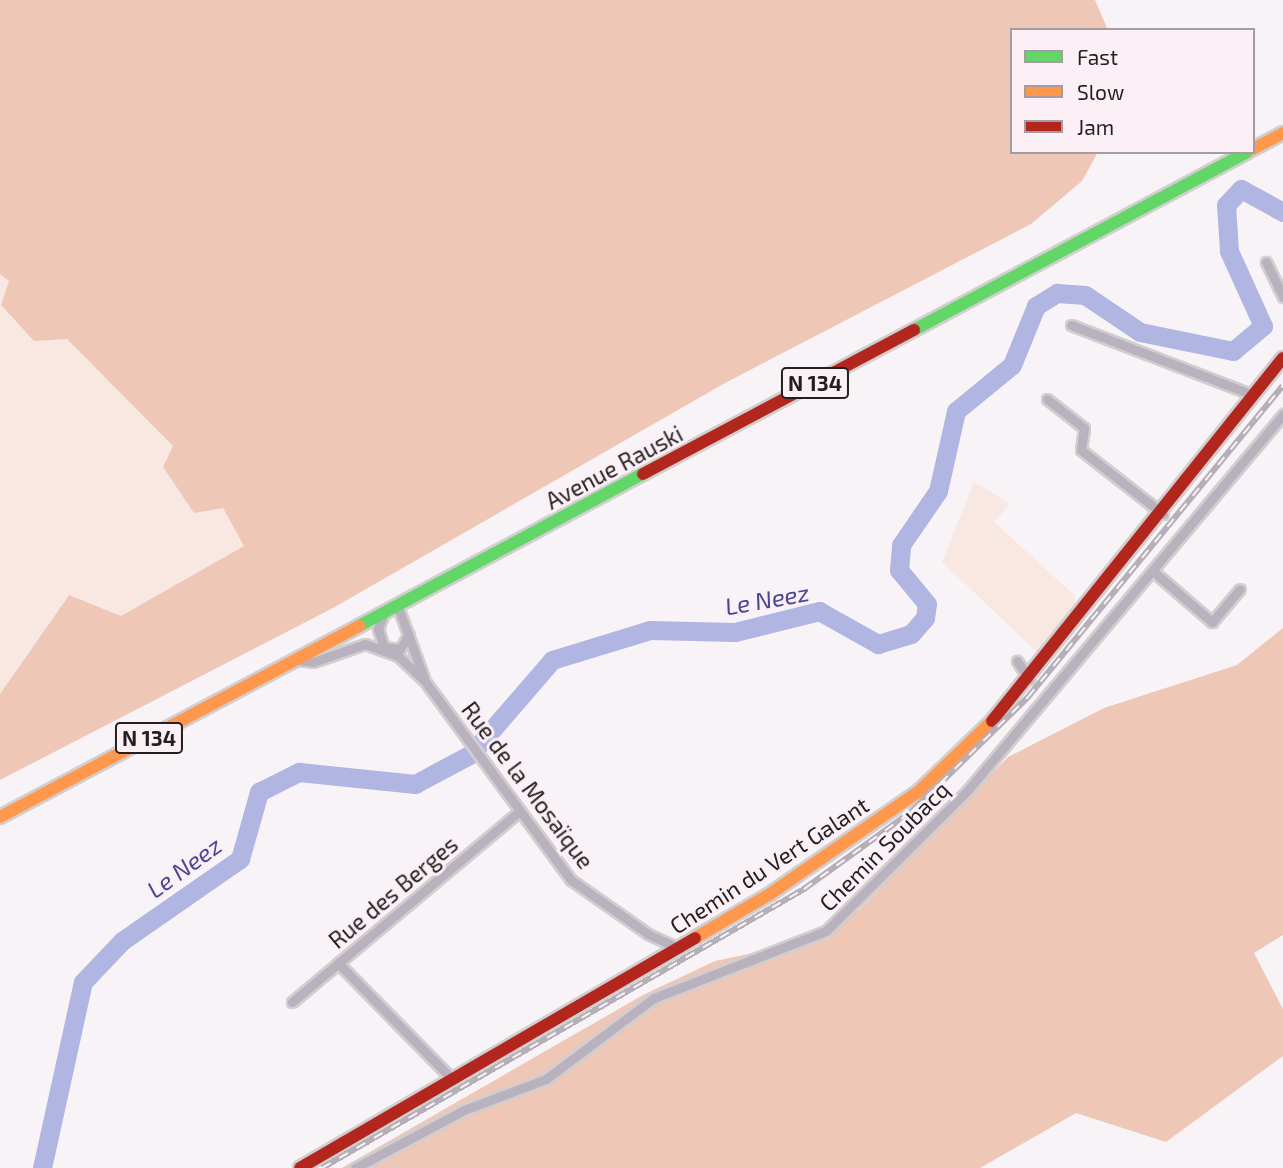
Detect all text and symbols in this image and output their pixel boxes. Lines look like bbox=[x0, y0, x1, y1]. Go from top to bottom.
legend bbox=[1010, 28, 1255, 154]
text: Fast bbox=[1077, 44, 1118, 69]
text: Slow bbox=[1077, 79, 1124, 104]
text: Jam bbox=[1077, 114, 1114, 139]
road number: N 134 bbox=[780, 366, 850, 400]
street label: Avenue Rauski bbox=[541, 419, 687, 515]
water label: Le Neez bbox=[723, 577, 811, 621]
street label: Rue de la Mosaïque bbox=[456, 696, 600, 874]
road number: N 134 bbox=[114, 720, 184, 756]
street label: Chemin Soubacq bbox=[813, 775, 955, 917]
street label: Chemin du Vert Galant bbox=[664, 790, 874, 940]
water label: Le Neez bbox=[141, 830, 227, 904]
street label: Rue des Berges bbox=[323, 830, 463, 954]

